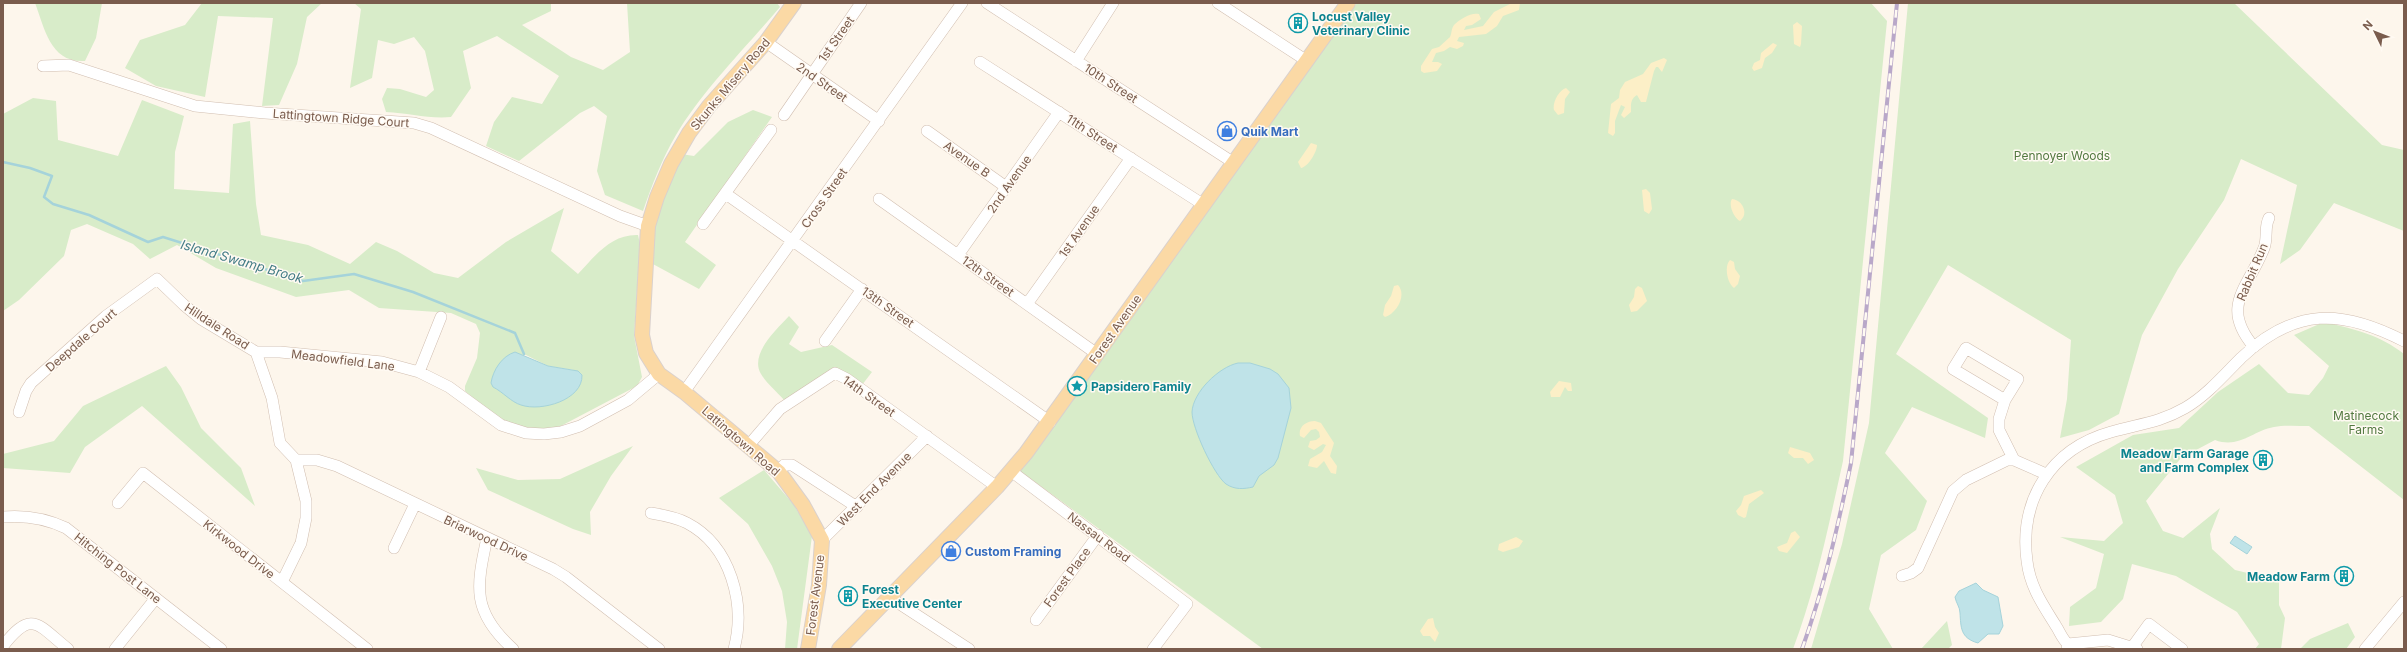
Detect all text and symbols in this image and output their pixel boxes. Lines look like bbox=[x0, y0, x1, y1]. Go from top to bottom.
place label: Locust Valley Veterinary Clinic bbox=[1312, 9, 1410, 38]
building icon: Locust Valley Veterinary Clinic bbox=[1287, 12, 1309, 34]
north arrow bbox=[2355, 12, 2395, 52]
street label: 1st Street bbox=[815, 13, 857, 65]
text: N bbox=[2360, 17, 2376, 33]
street label: Skunks Misery Road bbox=[687, 35, 773, 133]
street label: 2nd Street bbox=[794, 59, 851, 105]
street label: 10th Street bbox=[1081, 60, 1141, 106]
street label: Lattingtown Ridge Court bbox=[272, 106, 410, 130]
street label: 11th Street bbox=[1064, 111, 1121, 155]
shop icon: Quik Mart bbox=[1216, 120, 1238, 142]
place label: Quik Mart bbox=[1241, 124, 1299, 139]
street label: Avenue B bbox=[941, 138, 993, 181]
park label: Pennoyer Woods bbox=[2014, 148, 2110, 163]
street label: 2nd Avenue bbox=[984, 152, 1034, 216]
street label: Cross Street bbox=[798, 165, 850, 231]
street label: 1st Avenue bbox=[1055, 202, 1103, 260]
water label: Island Swamp Brook bbox=[179, 236, 306, 286]
street label: Rabbit Run bbox=[2233, 241, 2271, 303]
street label: 12th Street bbox=[959, 253, 1017, 300]
street label: 13th Street bbox=[859, 283, 917, 331]
street label: Forest Avenue bbox=[1086, 292, 1144, 366]
street label: Hilldale Road bbox=[182, 300, 252, 352]
street label: Deepdale Court bbox=[42, 305, 120, 375]
street label: Meadowfield Lane bbox=[290, 346, 396, 374]
street label: 14th Street bbox=[840, 372, 898, 420]
place icon: Papsidero Family bbox=[1066, 375, 1088, 397]
place label: Papsidero Family bbox=[1091, 379, 1192, 394]
street label: Lattingtown Road bbox=[699, 403, 783, 479]
park label: Matinecock Farms bbox=[2333, 408, 2399, 437]
place label: Meadow Farm Garage and Farm Complex bbox=[2121, 446, 2249, 475]
street label: West End Avenue bbox=[834, 449, 914, 529]
building icon: Meadow Farm Garage and Farm Complex bbox=[2252, 449, 2274, 471]
street label: Nassau Road bbox=[1065, 509, 1133, 565]
street label: Briarwood Drive bbox=[441, 512, 531, 564]
street label: Kirkwood Drive bbox=[200, 516, 278, 582]
street label: Hitching Post Lane bbox=[71, 529, 165, 607]
shop icon: Custom Framing bbox=[940, 540, 962, 562]
place label: Custom Framing bbox=[965, 544, 1061, 559]
street label: Forest Place bbox=[1040, 544, 1094, 610]
street label: Forest Avenue bbox=[803, 554, 827, 636]
building icon: Meadow Farm bbox=[2333, 565, 2355, 587]
place label: Meadow Farm bbox=[2247, 569, 2330, 584]
place label: Forest Executive Center bbox=[862, 582, 962, 611]
building icon: Forest Executive Center bbox=[837, 585, 859, 607]

